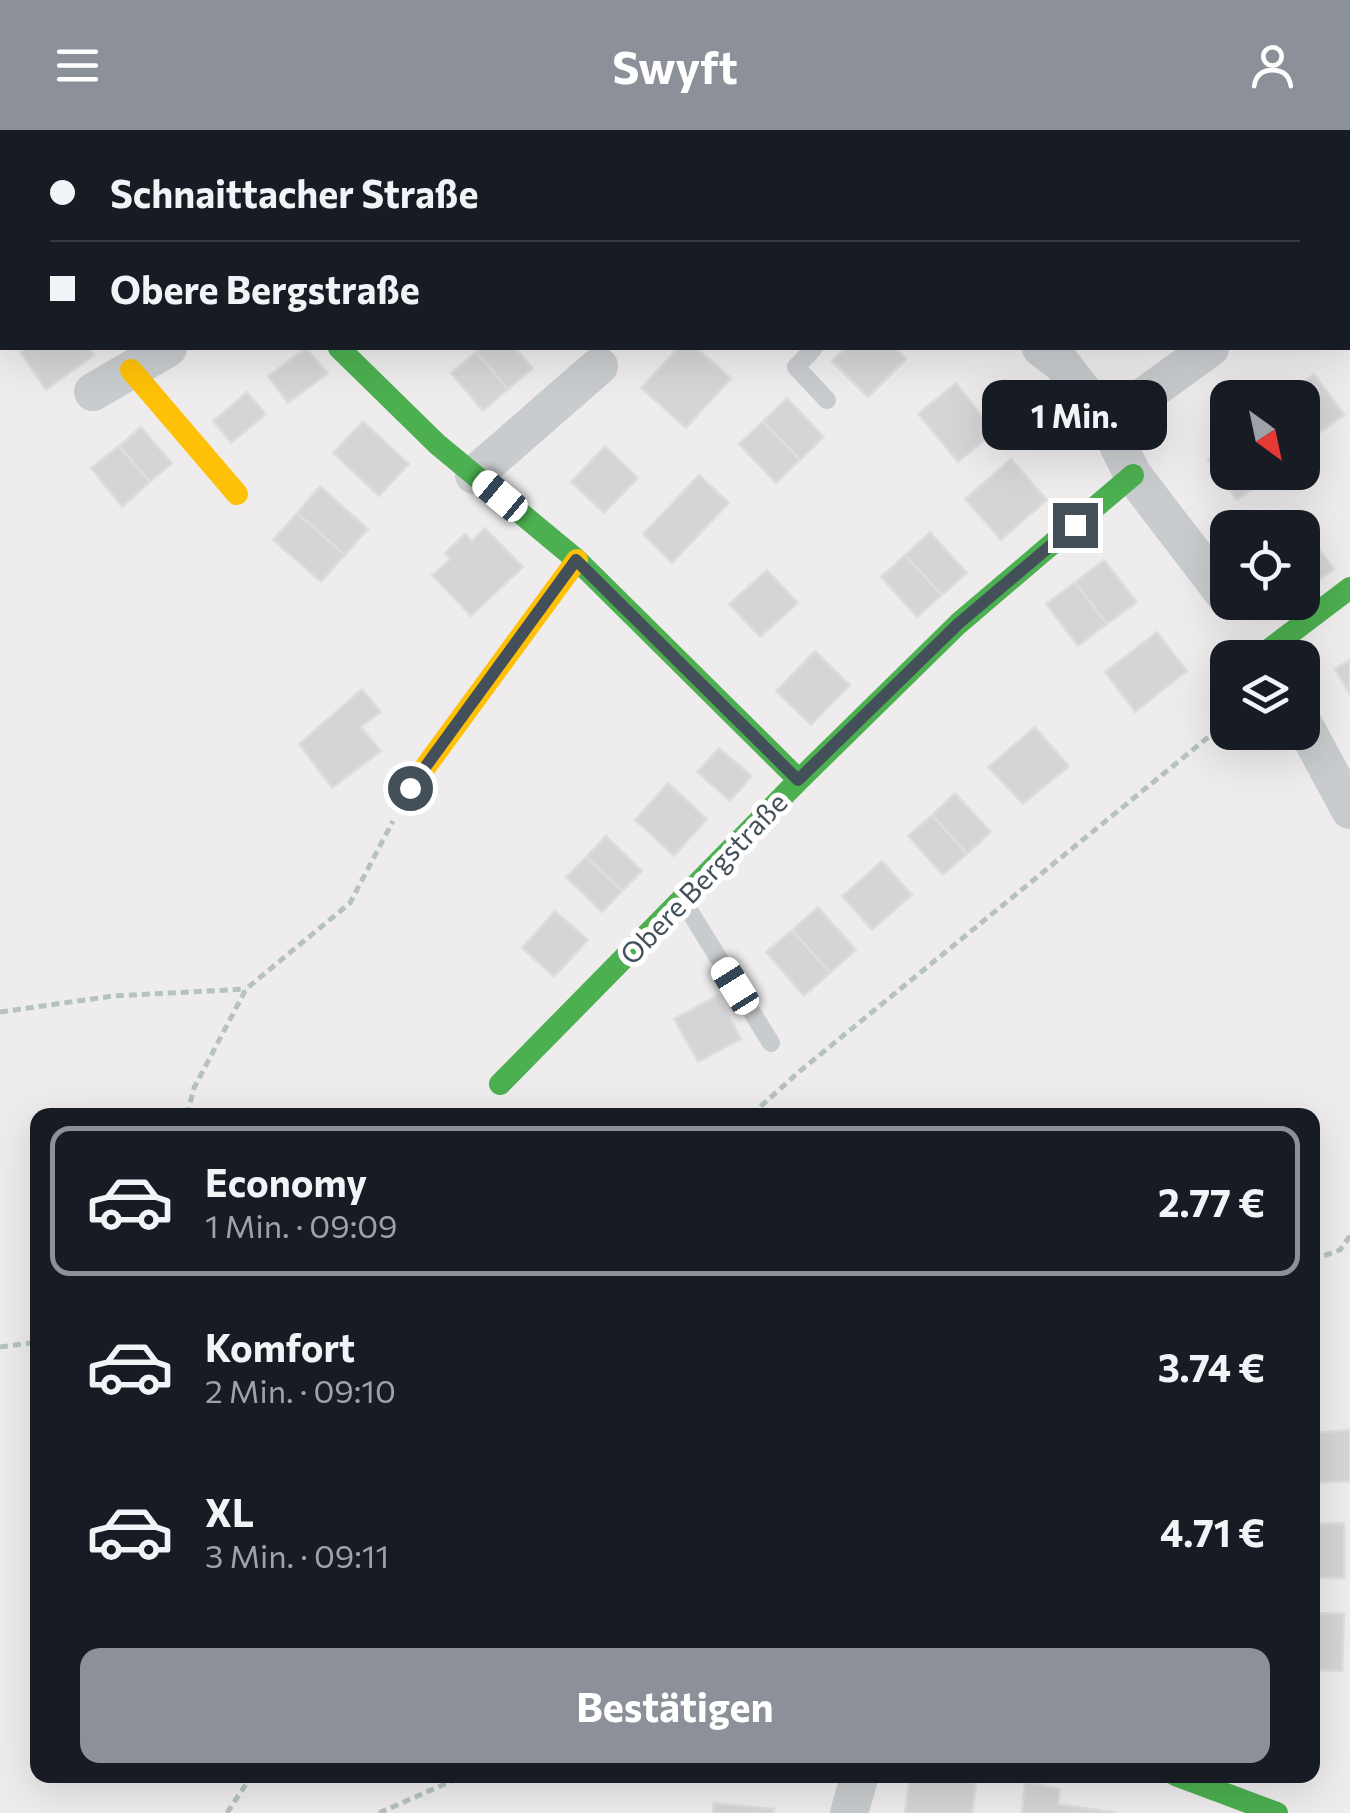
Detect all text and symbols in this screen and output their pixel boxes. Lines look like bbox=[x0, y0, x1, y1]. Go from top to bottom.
icon: menu bbox=[50, 38, 105, 93]
text: Swyft bbox=[612, 38, 738, 93]
icon: person bbox=[1245, 38, 1300, 93]
text: Schnaittacher Straße bbox=[110, 169, 478, 216]
text: Obere Bergstraße bbox=[110, 265, 420, 312]
callout: 1 Min. bbox=[982, 380, 1168, 450]
north arrow bbox=[1210, 380, 1320, 490]
map controls bbox=[1210, 380, 1320, 750]
text: 1 Min. bbox=[1031, 395, 1118, 435]
car bbox=[467, 465, 533, 527]
route end bbox=[1053, 503, 1098, 548]
button: locate bbox=[1210, 510, 1320, 620]
button: layers bbox=[1210, 640, 1320, 750]
route start bbox=[388, 766, 433, 811]
street label: Obere Bergstraße bbox=[612, 785, 794, 971]
car bbox=[706, 953, 764, 1019]
icon: car bbox=[85, 1156, 175, 1246]
text: Economy bbox=[205, 1158, 367, 1205]
text: 2.77 € bbox=[1158, 1178, 1265, 1225]
text: 1 Min. · 09:09 bbox=[205, 1205, 398, 1245]
icon: car bbox=[85, 1321, 175, 1411]
text: Komfort bbox=[205, 1323, 355, 1370]
text: 3.74 € bbox=[1158, 1343, 1265, 1390]
text: 2 Min. · 09:10 bbox=[205, 1370, 396, 1410]
icon: car bbox=[85, 1486, 175, 1576]
text: XL bbox=[205, 1488, 254, 1535]
text: 4.71 € bbox=[1160, 1508, 1265, 1555]
text: 3 Min. · 09:11 bbox=[205, 1535, 389, 1575]
button: Bestätigen bbox=[80, 1648, 1270, 1763]

